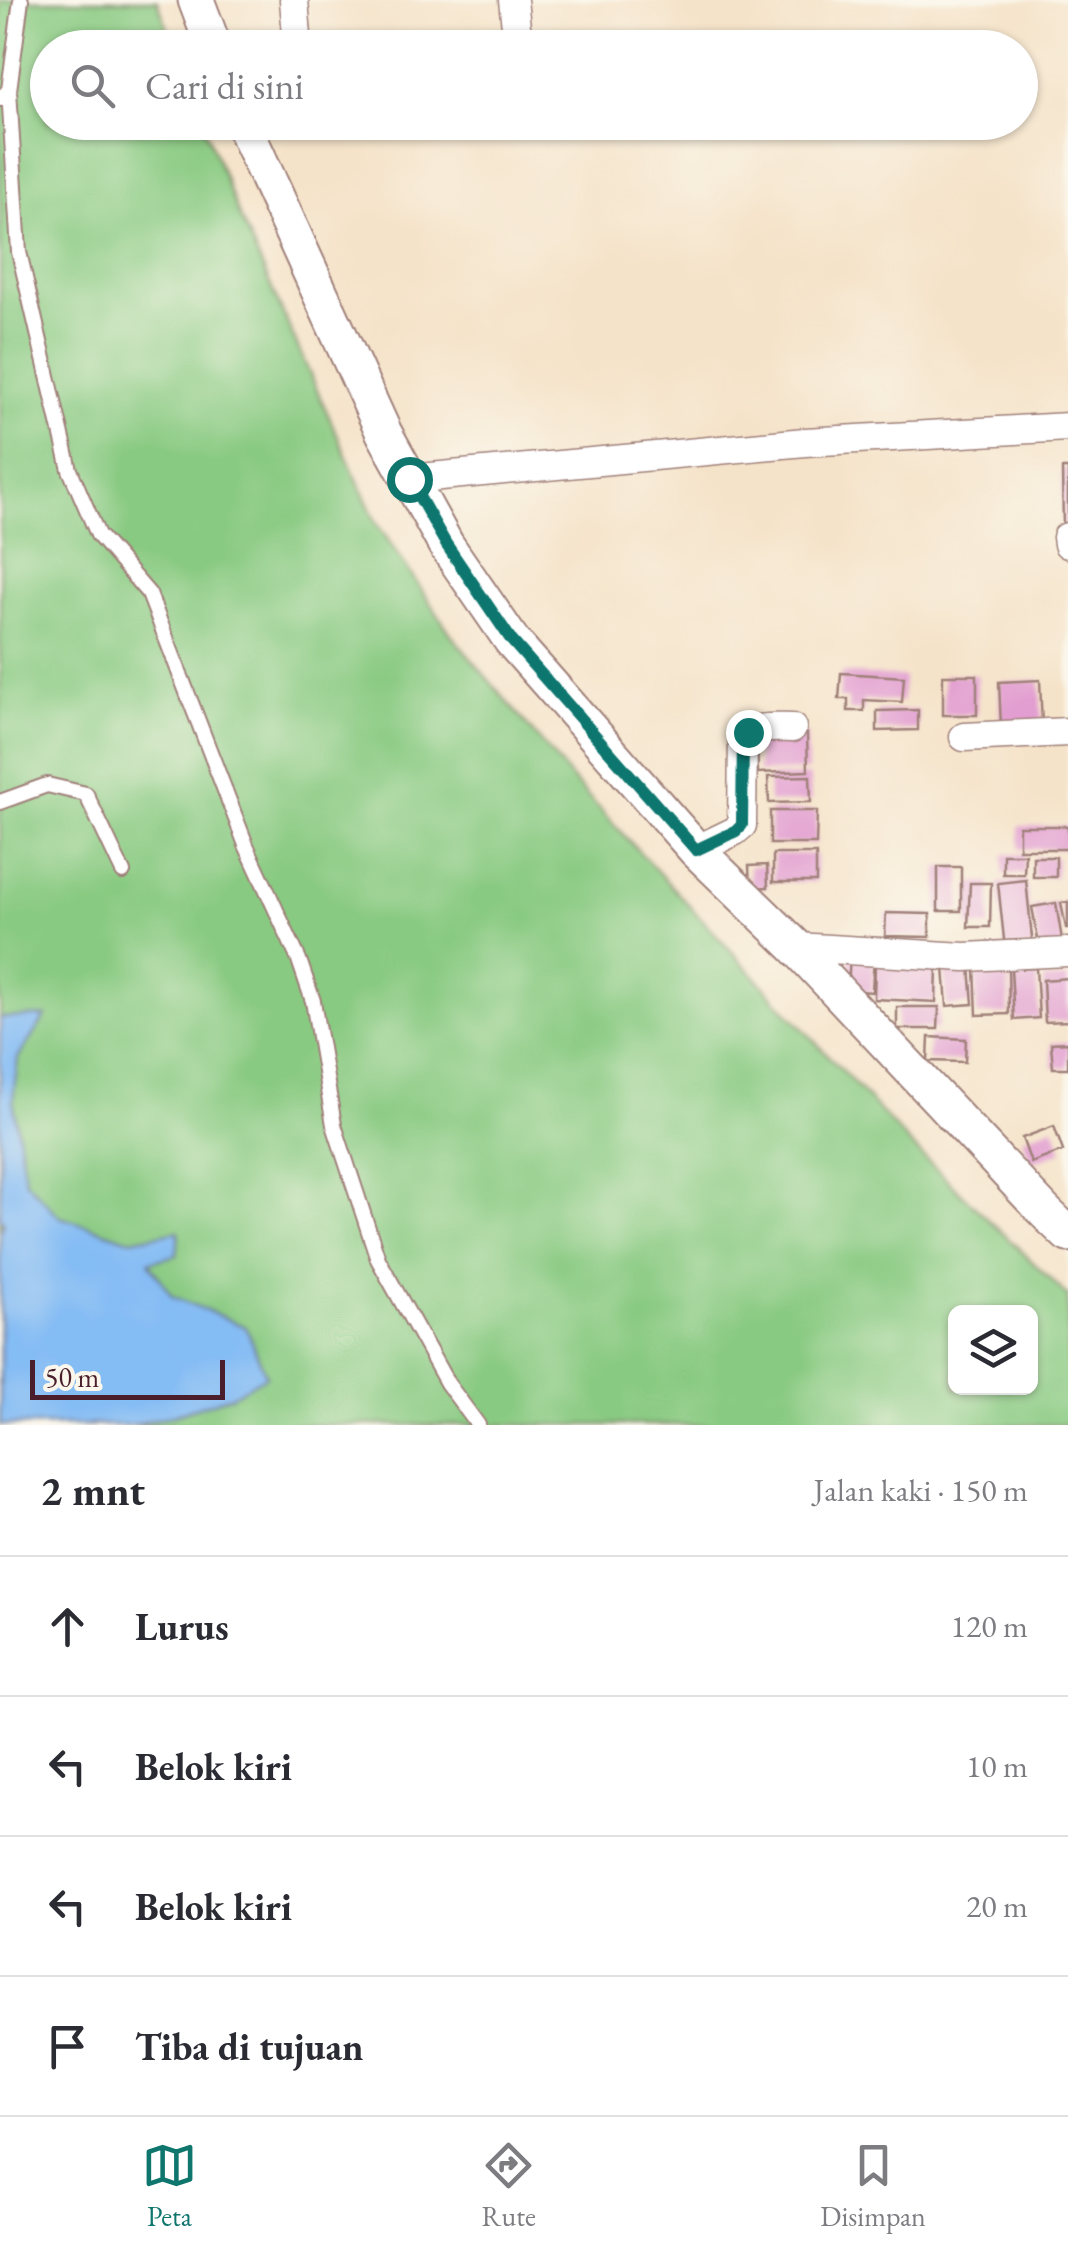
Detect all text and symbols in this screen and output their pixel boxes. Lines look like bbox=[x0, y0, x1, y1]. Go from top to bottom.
search box bbox=[30, 30, 1038, 140]
icon: search bbox=[65, 58, 120, 113]
text: Cari di sini bbox=[145, 61, 304, 110]
route start bbox=[387, 457, 433, 503]
route end bbox=[726, 710, 772, 756]
map controls bbox=[948, 1305, 1038, 1395]
button: layers bbox=[948, 1305, 1038, 1395]
scale bar bbox=[30, 1355, 225, 1400]
text: 50 m bbox=[45, 1359, 99, 1395]
text: 2 mnt bbox=[40, 1463, 145, 1518]
text: Jalan kaki · 150 m bbox=[813, 1469, 1028, 1511]
icon: ahead bbox=[40, 1599, 95, 1654]
text: Lurus bbox=[135, 1602, 229, 1651]
text: 120 m bbox=[951, 1605, 1028, 1647]
icon: left bbox=[40, 1739, 95, 1794]
text: Belok kiri bbox=[135, 1742, 292, 1791]
text: 10 m bbox=[966, 1745, 1028, 1787]
icon: left bbox=[40, 1879, 95, 1934]
text: Belok kiri bbox=[135, 1882, 292, 1931]
text: 20 m bbox=[966, 1885, 1028, 1927]
icon: arrive bbox=[40, 2019, 95, 2074]
text: Tiba di tujuan bbox=[135, 2022, 364, 2071]
tab: Peta bbox=[142, 2138, 197, 2234]
tab: Rute bbox=[481, 2138, 536, 2234]
tab: Disimpan bbox=[820, 2138, 926, 2234]

